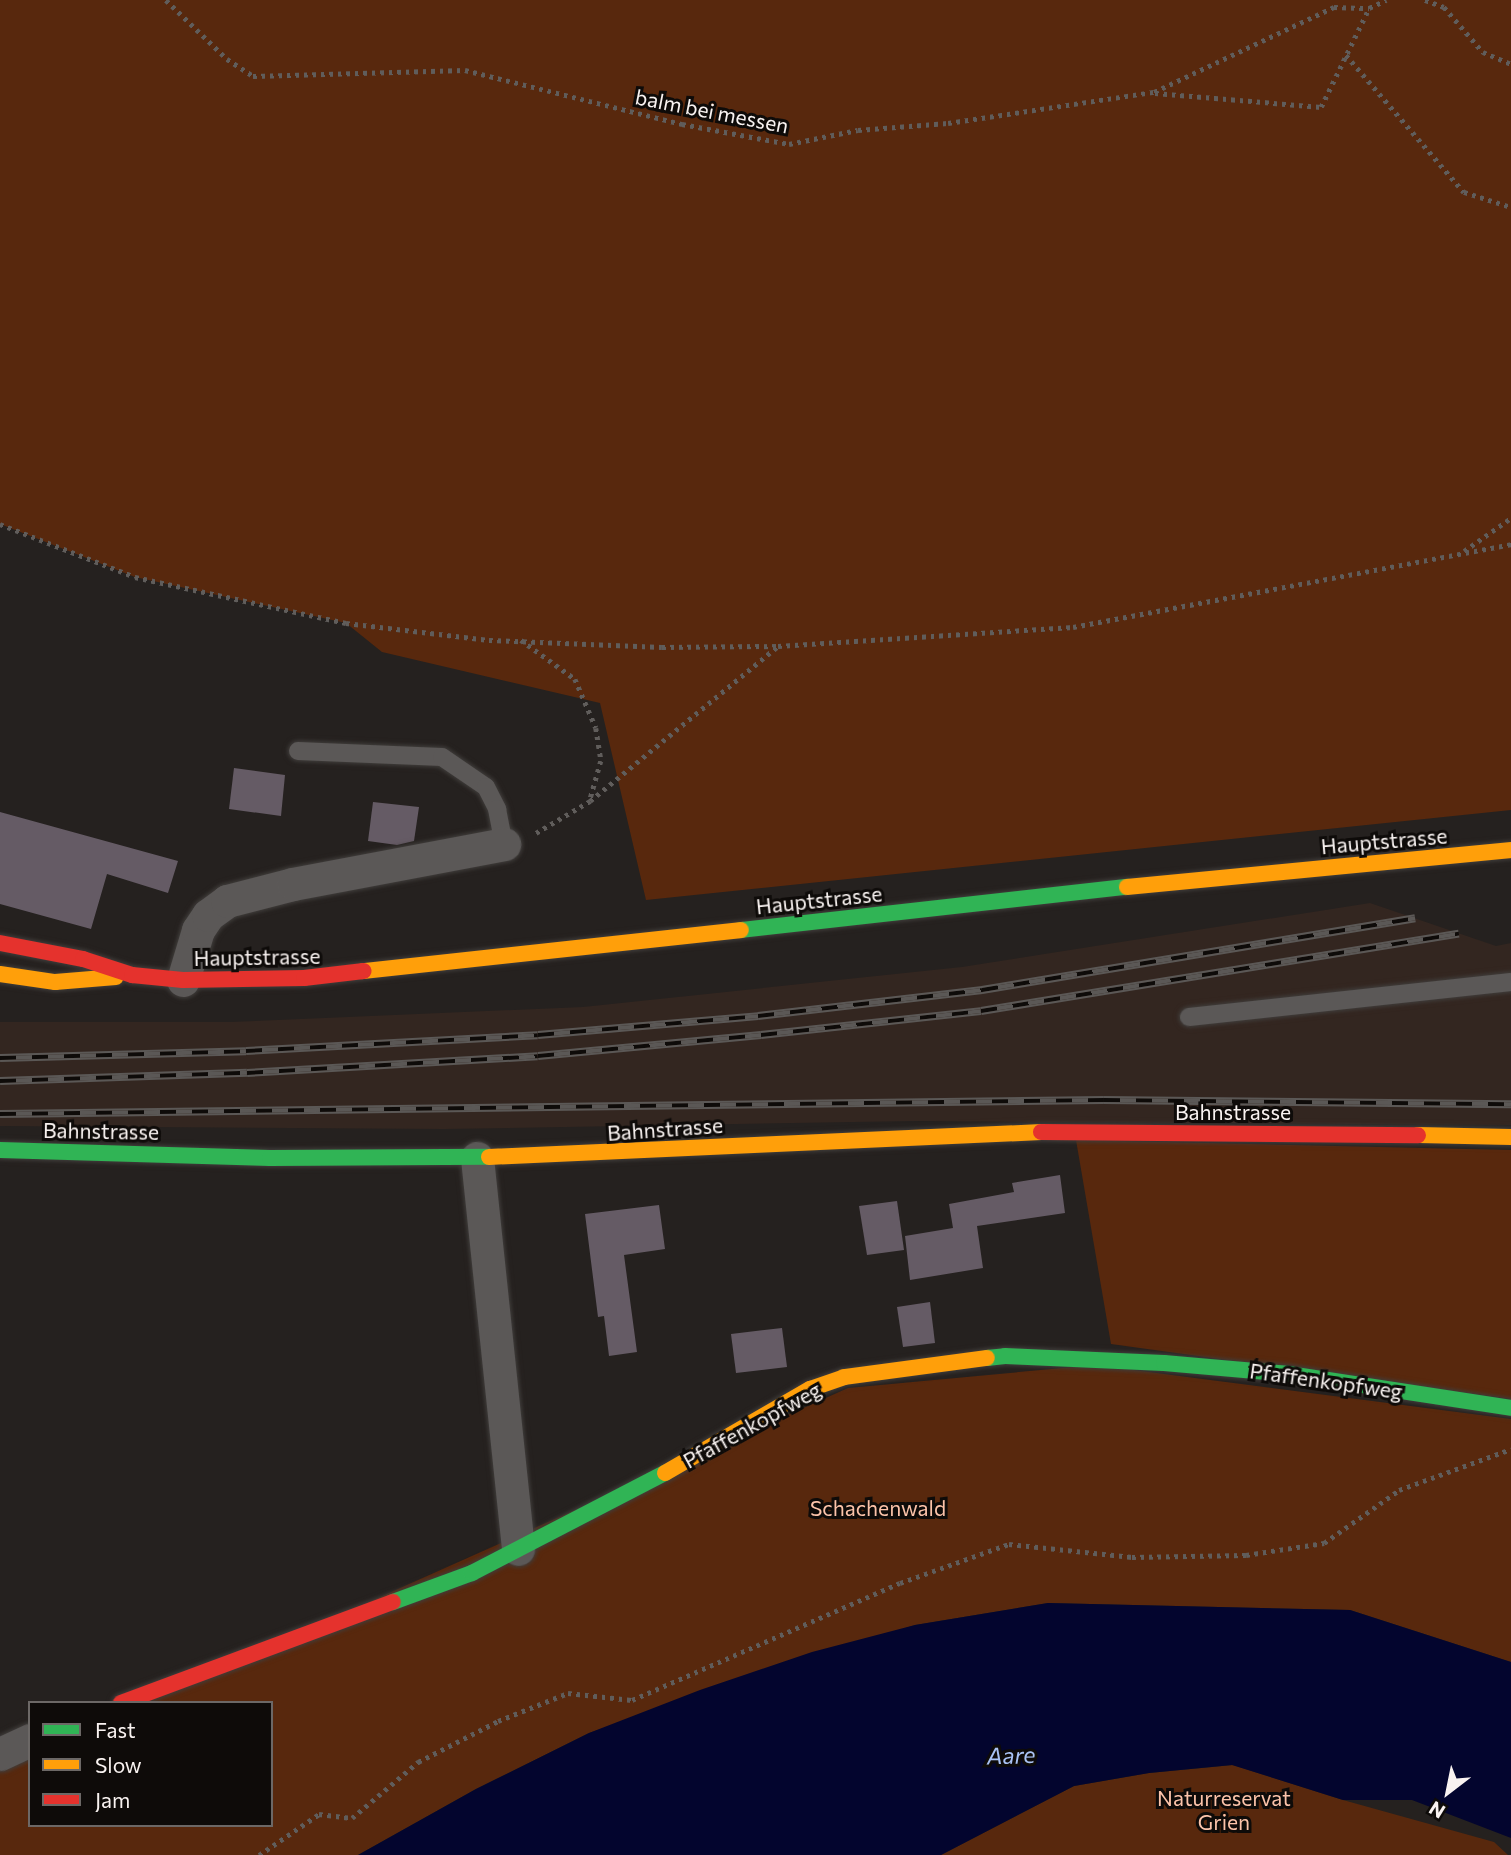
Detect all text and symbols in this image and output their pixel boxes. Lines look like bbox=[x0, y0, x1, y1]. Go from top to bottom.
street label: balm bei messen bbox=[633, 84, 791, 138]
street label: Hauptstrasse bbox=[1320, 823, 1448, 859]
street label: Hauptstrasse bbox=[755, 881, 883, 919]
street label: Hauptstrasse bbox=[193, 943, 321, 971]
street label: Bahnstrasse bbox=[1175, 1099, 1291, 1125]
street label: Bahnstrasse bbox=[606, 1112, 724, 1146]
street label: Bahnstrasse bbox=[43, 1117, 159, 1145]
street label: Pfaffenkopfweg bbox=[1248, 1358, 1404, 1404]
street label: Pfaffenkopfweg bbox=[679, 1377, 825, 1473]
park label: Schachenwald bbox=[810, 1495, 946, 1521]
legend bbox=[28, 1701, 273, 1827]
text: Fast bbox=[95, 1717, 136, 1742]
water label: Aare bbox=[986, 1740, 1036, 1770]
text: Slow bbox=[95, 1752, 142, 1777]
north arrow bbox=[1413, 1757, 1483, 1827]
park label: Naturreservat Grien bbox=[1157, 1785, 1291, 1835]
text: Jam bbox=[95, 1787, 130, 1812]
text: N bbox=[1424, 1797, 1449, 1824]

